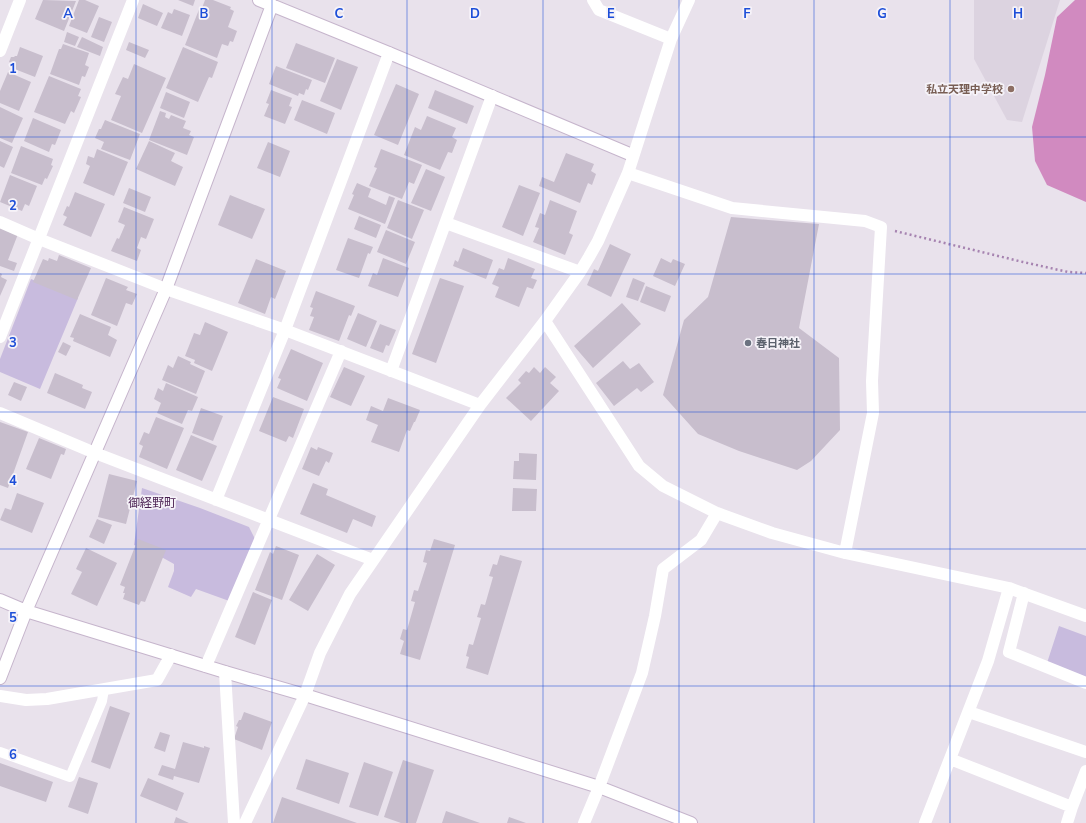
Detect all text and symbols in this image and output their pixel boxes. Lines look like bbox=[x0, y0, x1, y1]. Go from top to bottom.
text: A bbox=[63, 5, 73, 23]
text: B bbox=[200, 5, 209, 23]
text: C bbox=[335, 5, 344, 23]
text: D bbox=[470, 5, 480, 23]
text: E bbox=[607, 5, 615, 23]
text: F bbox=[743, 5, 751, 23]
text: G bbox=[877, 5, 887, 23]
text: H bbox=[1013, 5, 1023, 23]
text: 1 bbox=[9, 60, 17, 78]
place label: 私立天理中学校 bbox=[926, 82, 1003, 97]
marker: 私立天理中学校 bbox=[1006, 84, 1016, 94]
text: 2 bbox=[9, 197, 17, 215]
text: 3 bbox=[9, 334, 17, 352]
place label: 春日神社 bbox=[756, 336, 800, 351]
marker: 春日神社 bbox=[743, 338, 753, 348]
text: 4 bbox=[9, 472, 17, 490]
district label: 御経野町 bbox=[128, 495, 176, 511]
text: 5 bbox=[9, 609, 17, 627]
text: 6 bbox=[9, 746, 17, 764]

